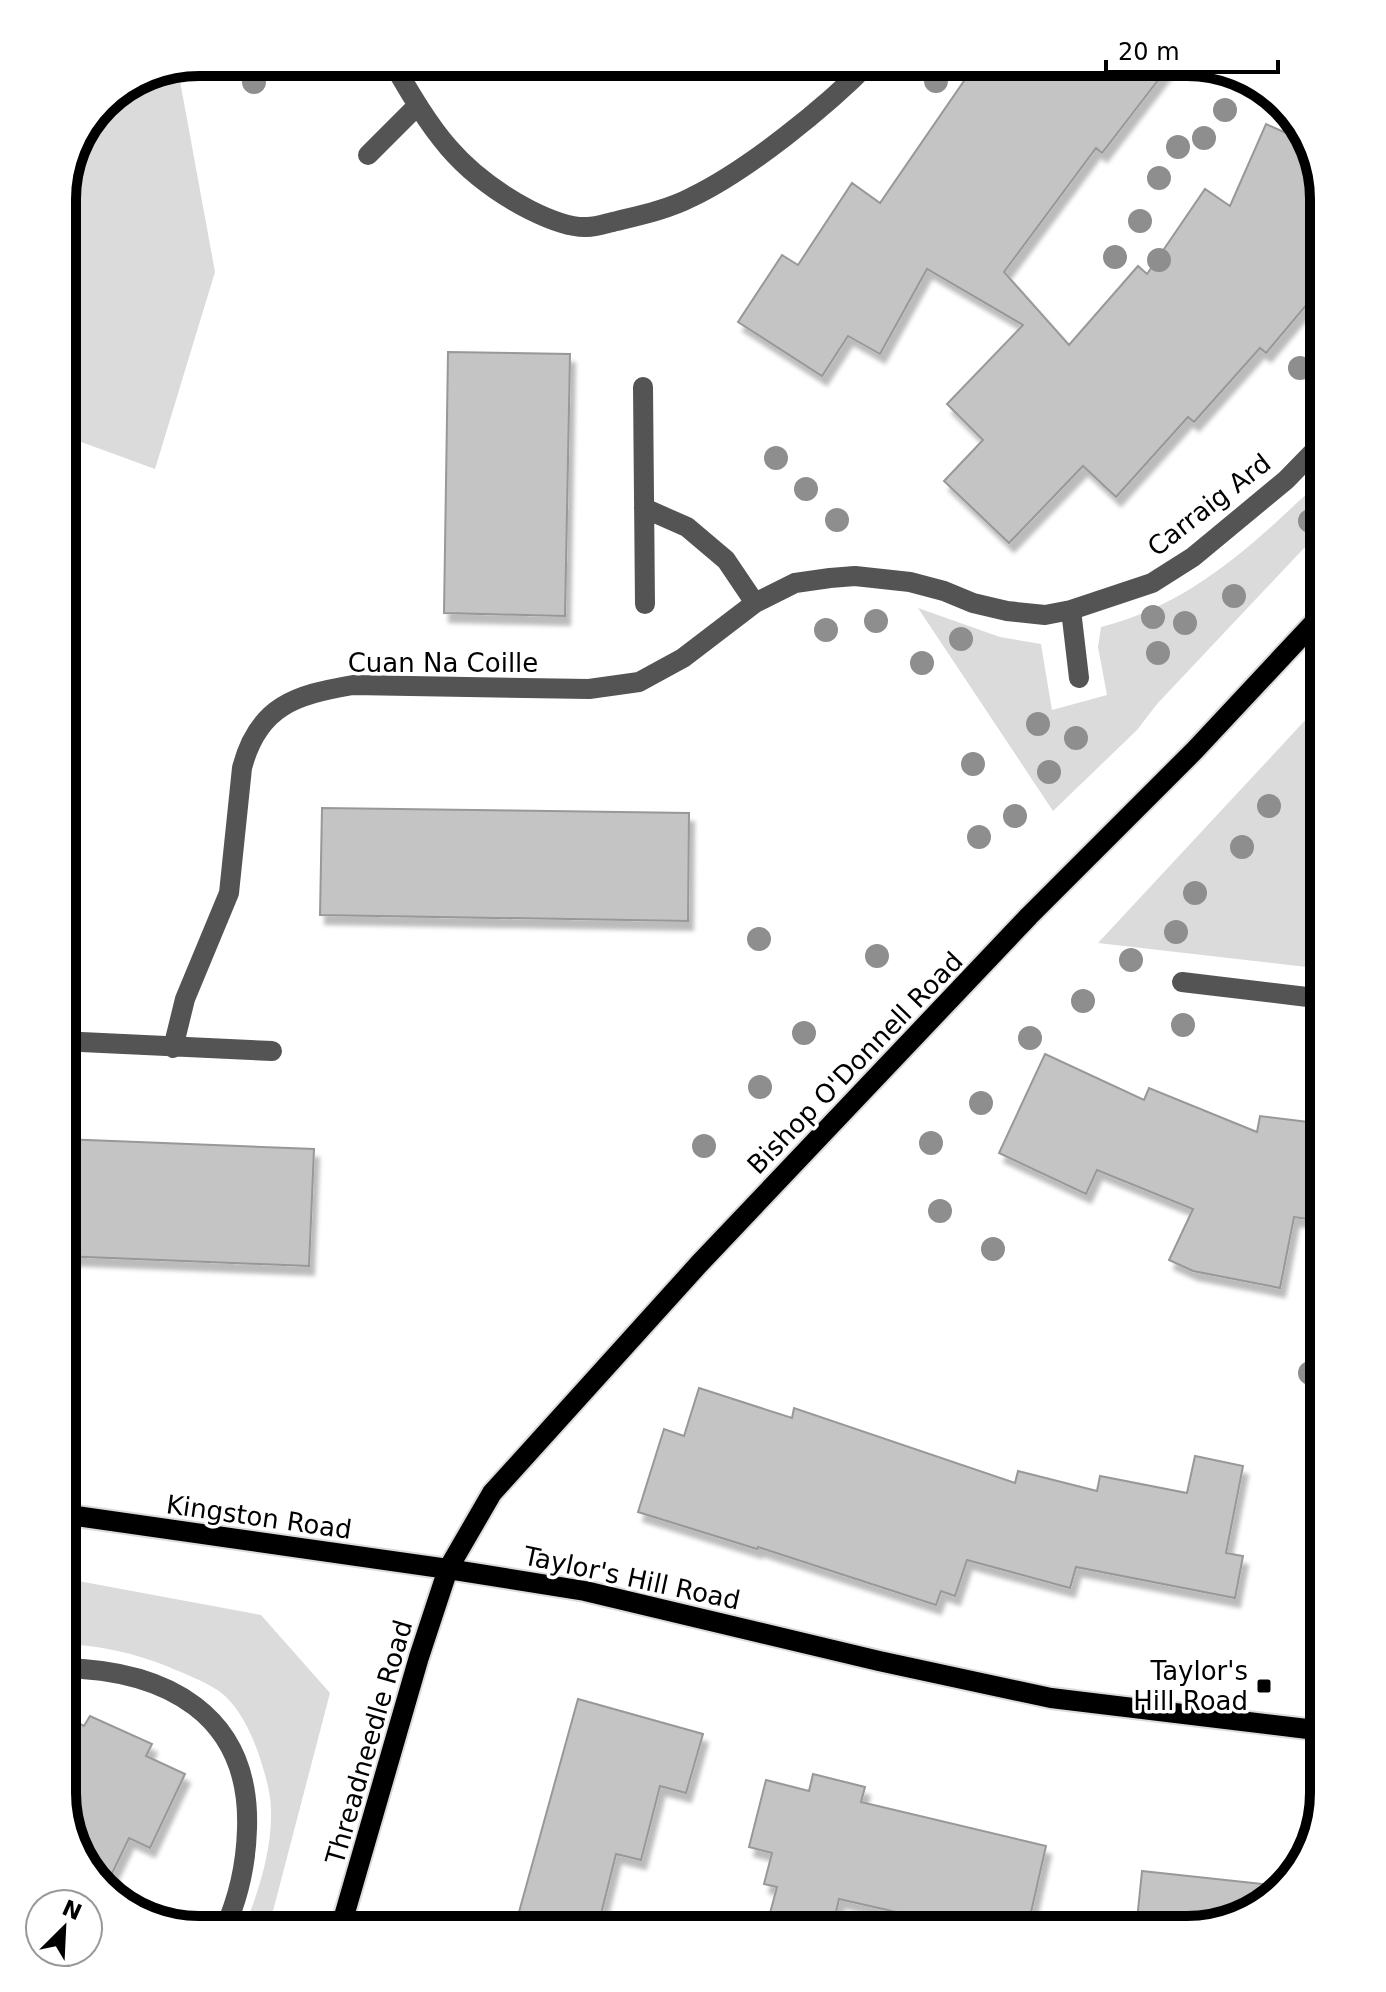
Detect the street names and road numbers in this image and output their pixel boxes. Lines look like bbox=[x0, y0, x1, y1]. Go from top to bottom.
street label: Carraig Ard bbox=[1142, 448, 1276, 562]
street label: Cuan Na Coille bbox=[348, 648, 538, 678]
street label: Bishop O'Donnell Road bbox=[741, 946, 969, 1180]
street label: Kingston Road bbox=[164, 1489, 354, 1545]
street label: Taylor's Hill Road bbox=[520, 1540, 743, 1616]
street label: Threadneedle Road bbox=[319, 1616, 418, 1869]

